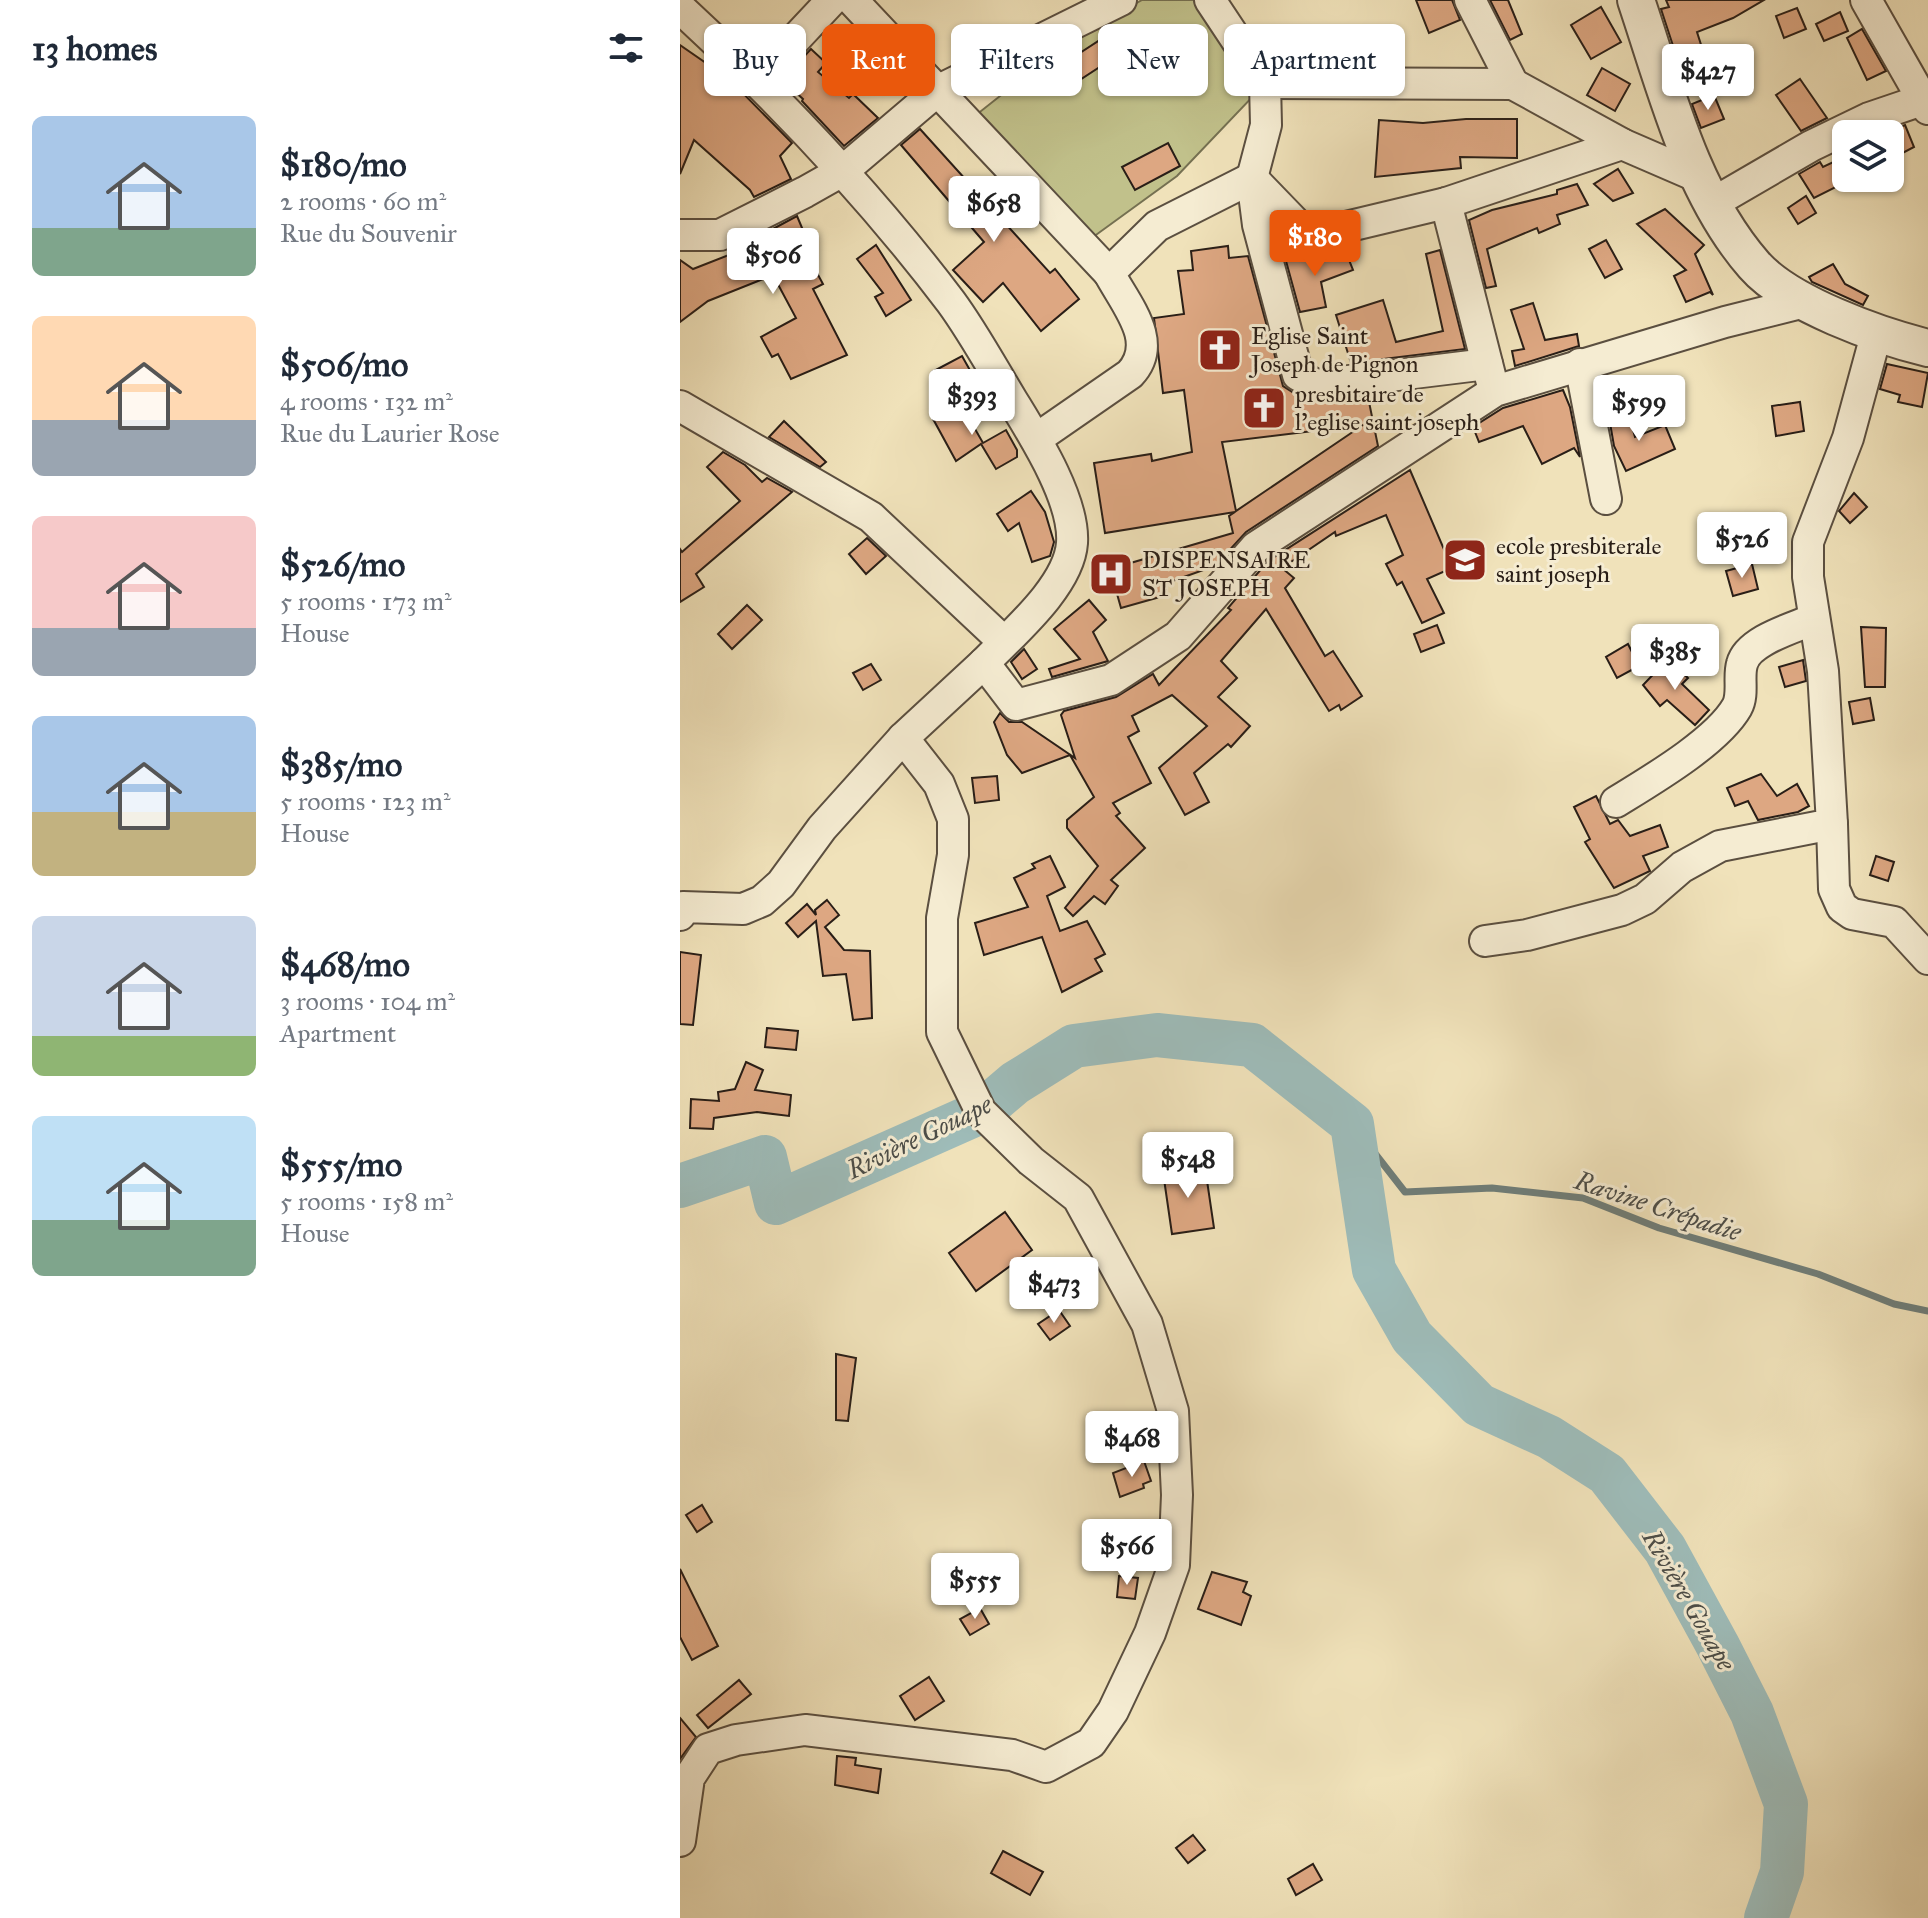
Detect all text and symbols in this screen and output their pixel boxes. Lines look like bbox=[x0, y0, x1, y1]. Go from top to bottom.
chip: Buy bbox=[704, 24, 806, 96]
chip: Rent bbox=[822, 24, 935, 96]
chip: Filters bbox=[951, 24, 1082, 96]
chip: New bbox=[1098, 24, 1208, 96]
chip: Apartment bbox=[1224, 24, 1405, 96]
icon: filters bbox=[604, 26, 648, 70]
text: 13 homes bbox=[32, 28, 157, 69]
pin: $427 bbox=[1661, 44, 1755, 112]
text: $427 bbox=[1680, 54, 1736, 86]
map controls bbox=[1832, 120, 1904, 192]
button: layers bbox=[1832, 120, 1904, 192]
text: $180/mo bbox=[280, 144, 407, 185]
icon: home bbox=[96, 148, 192, 244]
pin: $658 bbox=[947, 176, 1041, 244]
text: 2 rooms · 60 m² bbox=[280, 185, 446, 217]
text: $658 bbox=[967, 186, 1021, 218]
pin: $180 bbox=[1268, 210, 1362, 278]
text: Rue du Souvenir bbox=[280, 217, 457, 249]
text: $180 bbox=[1288, 220, 1342, 252]
pin: $506 bbox=[726, 228, 820, 296]
text: $506 bbox=[745, 238, 801, 270]
place label: Eglise Saint Joseph de Pignon bbox=[1248, 321, 1419, 379]
church icon: Eglise Saint Joseph de Pignon bbox=[1196, 326, 1244, 374]
text: $506/mo bbox=[280, 344, 408, 385]
icon: home bbox=[96, 348, 192, 444]
pin: $393 bbox=[925, 369, 1019, 437]
pin: $599 bbox=[1592, 375, 1686, 443]
text: $393 bbox=[947, 379, 997, 411]
place label: presbitaire de l'eglise saint joseph bbox=[1294, 379, 1479, 437]
church icon: presbitaire de l'eglise saint joseph bbox=[1240, 384, 1288, 432]
text: 4 rooms · 132 m² bbox=[280, 385, 453, 417]
text: $599 bbox=[1611, 385, 1667, 417]
text: Rue du Laurier Rose bbox=[280, 417, 500, 449]
pin: $526 bbox=[1695, 512, 1789, 580]
text: $526 bbox=[1715, 522, 1769, 554]
place label: ecole presbiterale saint joseph bbox=[1496, 531, 1661, 589]
school or university icon: ecole presbiterale saint joseph bbox=[1441, 536, 1489, 584]
text: $526/mo bbox=[280, 544, 405, 585]
place label: DISPENSAIRE ST JOSEPH bbox=[1142, 545, 1310, 603]
icon: home bbox=[96, 548, 192, 644]
hospital icon: DISPENSAIRE ST JOSEPH bbox=[1087, 550, 1135, 598]
text: 5 rooms · 173 m² bbox=[280, 585, 452, 617]
text: House bbox=[280, 617, 350, 649]
pin: $385 bbox=[1628, 624, 1722, 692]
text: $385 bbox=[1649, 634, 1701, 666]
text: $385/mo bbox=[280, 744, 402, 785]
icon: home bbox=[96, 748, 192, 844]
text: 5 rooms · 123 m² bbox=[280, 785, 451, 817]
text: House bbox=[280, 817, 350, 849]
text: $468/mo bbox=[280, 944, 410, 985]
icon: home bbox=[96, 948, 192, 1044]
text: 3 rooms · 104 m² bbox=[280, 985, 455, 1017]
text: Apartment bbox=[280, 1017, 396, 1049]
water label: Rivière Gouape bbox=[840, 1088, 998, 1187]
pin: $548 bbox=[1141, 1132, 1235, 1200]
text: $548 bbox=[1160, 1142, 1216, 1174]
text: $555/mo bbox=[280, 1144, 402, 1185]
icon: home bbox=[96, 1148, 192, 1244]
water label: Ravine Crépadie bbox=[1570, 1164, 1746, 1249]
text: 5 rooms · 158 m² bbox=[280, 1185, 453, 1217]
text: House bbox=[280, 1217, 350, 1249]
pin: $473 bbox=[1007, 1257, 1101, 1325]
text: $473 bbox=[1027, 1267, 1081, 1299]
pin: $468 bbox=[1085, 1411, 1179, 1479]
text: $468 bbox=[1103, 1421, 1161, 1453]
pin: $566 bbox=[1080, 1519, 1174, 1587]
water label: Rivière Gouape bbox=[1634, 1523, 1743, 1678]
text: $566 bbox=[1100, 1529, 1154, 1561]
pin: $555 bbox=[928, 1553, 1022, 1621]
text: $555 bbox=[949, 1563, 1001, 1595]

